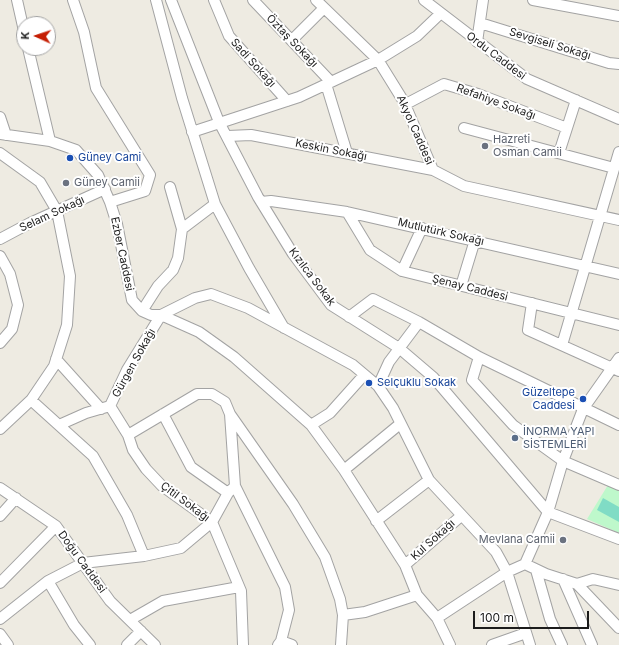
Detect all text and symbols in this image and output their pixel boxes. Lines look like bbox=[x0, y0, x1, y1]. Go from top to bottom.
street label: Öztaş Sokağı bbox=[263, 12, 321, 70]
north arrow bbox=[16, 16, 56, 56]
street label: Sevgiseli Sokağı bbox=[508, 25, 592, 63]
street label: Ordu Caddesi bbox=[464, 29, 528, 83]
text: K bbox=[18, 31, 32, 40]
street label: Sadi Sokağı bbox=[228, 36, 278, 90]
street label: Refahiye Sokağı bbox=[455, 82, 537, 122]
street label: Akyol Caddesi bbox=[394, 93, 436, 167]
place label: Hazreti Osman Camii bbox=[493, 133, 562, 159]
street label: Keskin Sokağı bbox=[294, 137, 368, 163]
marker: Hazreti Osman Camii bbox=[480, 141, 490, 151]
place label: Güney Cami bbox=[78, 151, 141, 165]
marker: Güney Cami bbox=[65, 153, 75, 163]
place label: Güney Camii bbox=[74, 176, 140, 190]
marker: Güney Camii bbox=[61, 178, 71, 188]
street label: Selam Sokağı bbox=[17, 193, 87, 235]
street label: Ezber Caddesi bbox=[108, 216, 136, 292]
street label: Mutlutürk Sokağı bbox=[397, 216, 485, 248]
street label: Kızılca Sokak bbox=[286, 245, 338, 309]
street label: Şenay Caddesi bbox=[431, 272, 509, 304]
street label: Gürgen Sokağı bbox=[110, 326, 158, 400]
place label: Selçuklu Sokak bbox=[377, 376, 456, 390]
marker: Selçuklu Sokak bbox=[364, 378, 374, 388]
place label: Güzeltepe Caddesi bbox=[522, 386, 575, 412]
marker: Güzeltepe Caddesi bbox=[578, 394, 588, 404]
place label: İNORMA YAPI SİSTEMLERİ bbox=[523, 425, 595, 451]
marker: İNORMA YAPI SİSTEMLERİ bbox=[510, 433, 520, 443]
street label: Çitil Sokağı bbox=[158, 479, 212, 525]
street label: Kul Sokağı bbox=[408, 517, 458, 563]
street label: Doğu Caddesi bbox=[55, 528, 109, 596]
place label: Mevlana Camii bbox=[479, 533, 555, 547]
marker: Mevlana Camii bbox=[558, 535, 568, 545]
scale bar bbox=[475, 603, 591, 629]
text: 100 m bbox=[480, 610, 514, 625]

